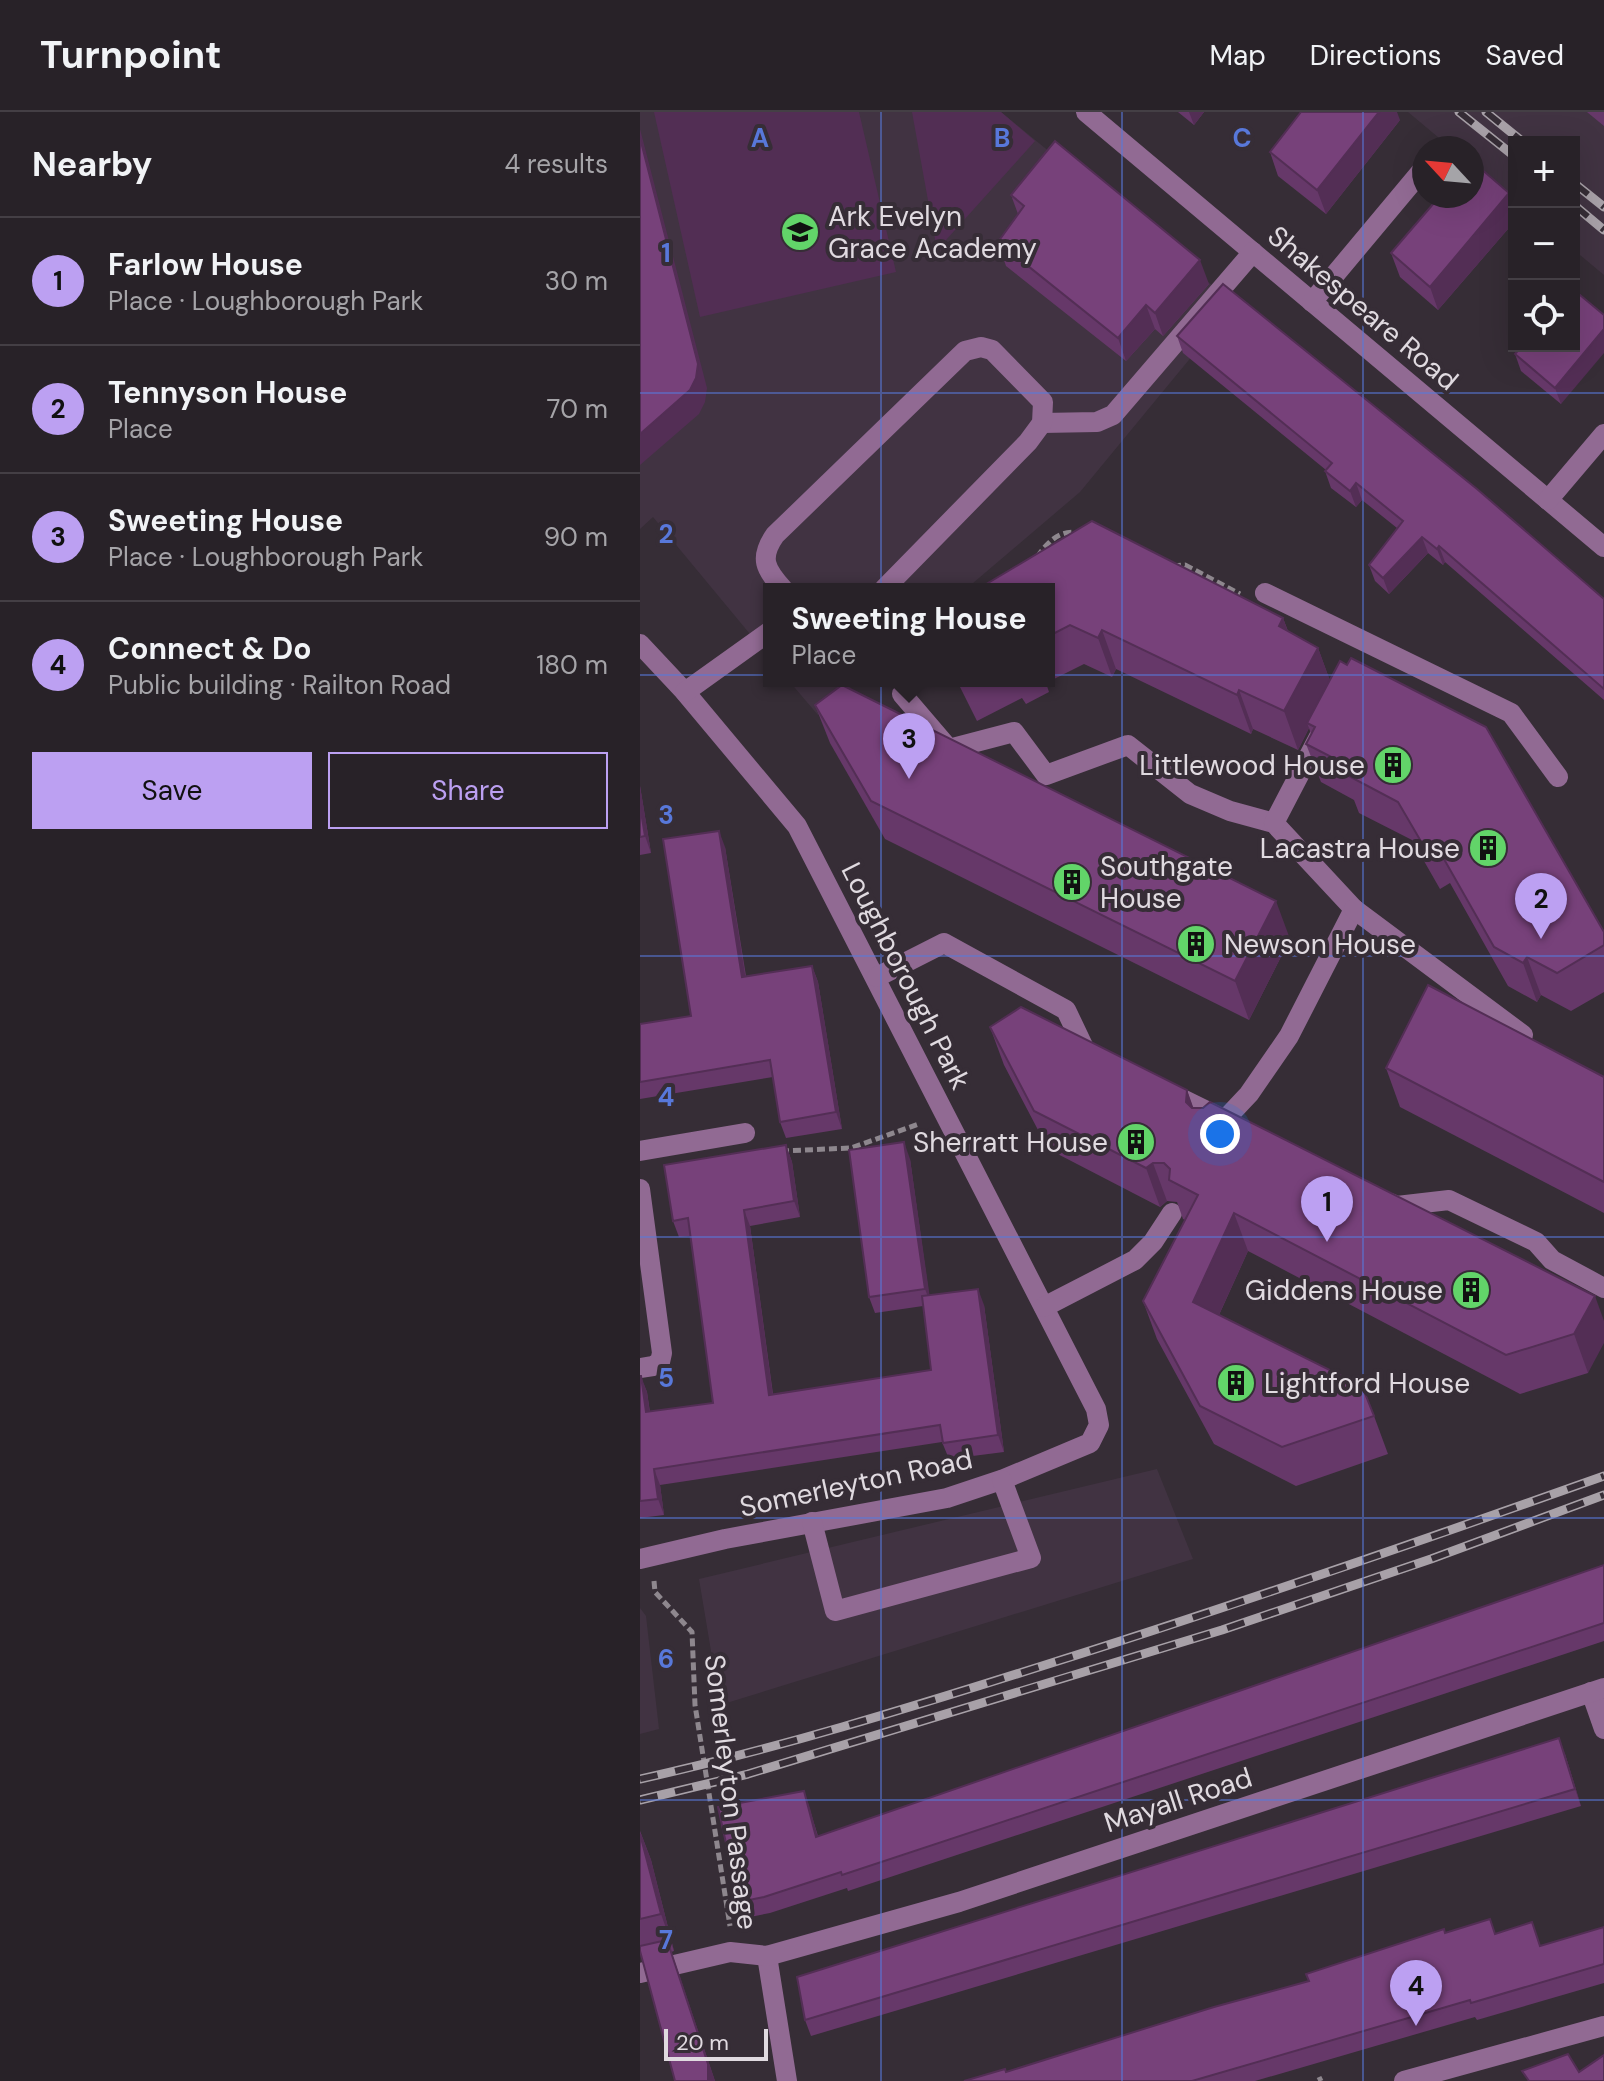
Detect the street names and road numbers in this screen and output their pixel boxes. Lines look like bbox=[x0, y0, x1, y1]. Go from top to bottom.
street label: Shakespeare Road bbox=[1260, 217, 1466, 399]
street label: Loughborough Park bbox=[833, 856, 979, 1096]
street label: Somerleyton Road bbox=[736, 1440, 976, 1526]
street label: Somerleyton Passage bbox=[696, 1652, 766, 1932]
street label: Mayall Road bbox=[1099, 1759, 1257, 1841]

